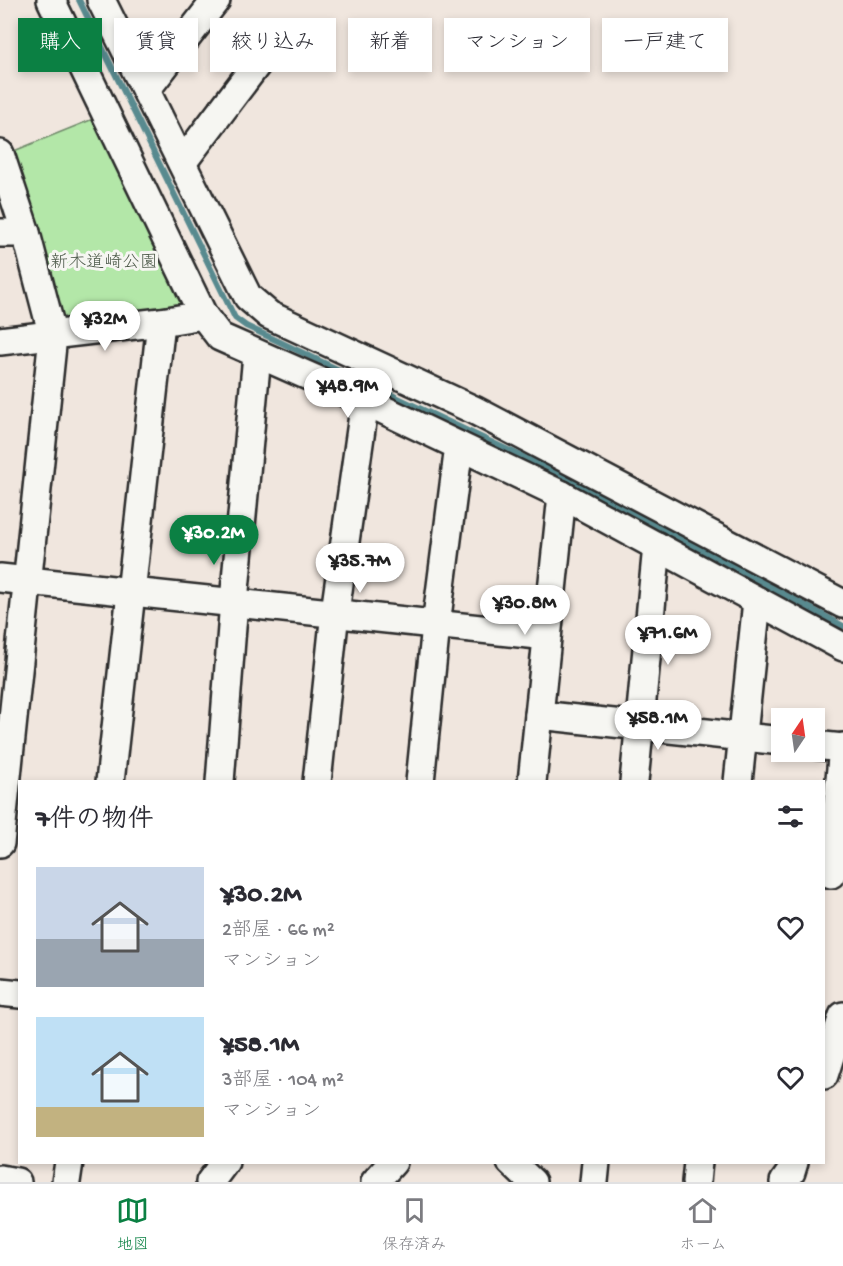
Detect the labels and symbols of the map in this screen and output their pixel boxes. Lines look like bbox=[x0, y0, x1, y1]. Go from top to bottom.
park label: 新木道崎公園 bbox=[50, 252, 158, 274]
pin: ¥32M bbox=[69, 301, 141, 352]
pin: ¥48.9M bbox=[299, 368, 397, 419]
pin: ¥30.2M bbox=[165, 515, 263, 566]
pin: ¥35.7M bbox=[311, 543, 409, 594]
pin: ¥30.8M bbox=[476, 585, 574, 636]
pin: ¥71.6M bbox=[619, 615, 717, 666]
pin: ¥58.1M bbox=[609, 700, 707, 751]
north arrow bbox=[771, 708, 825, 762]

